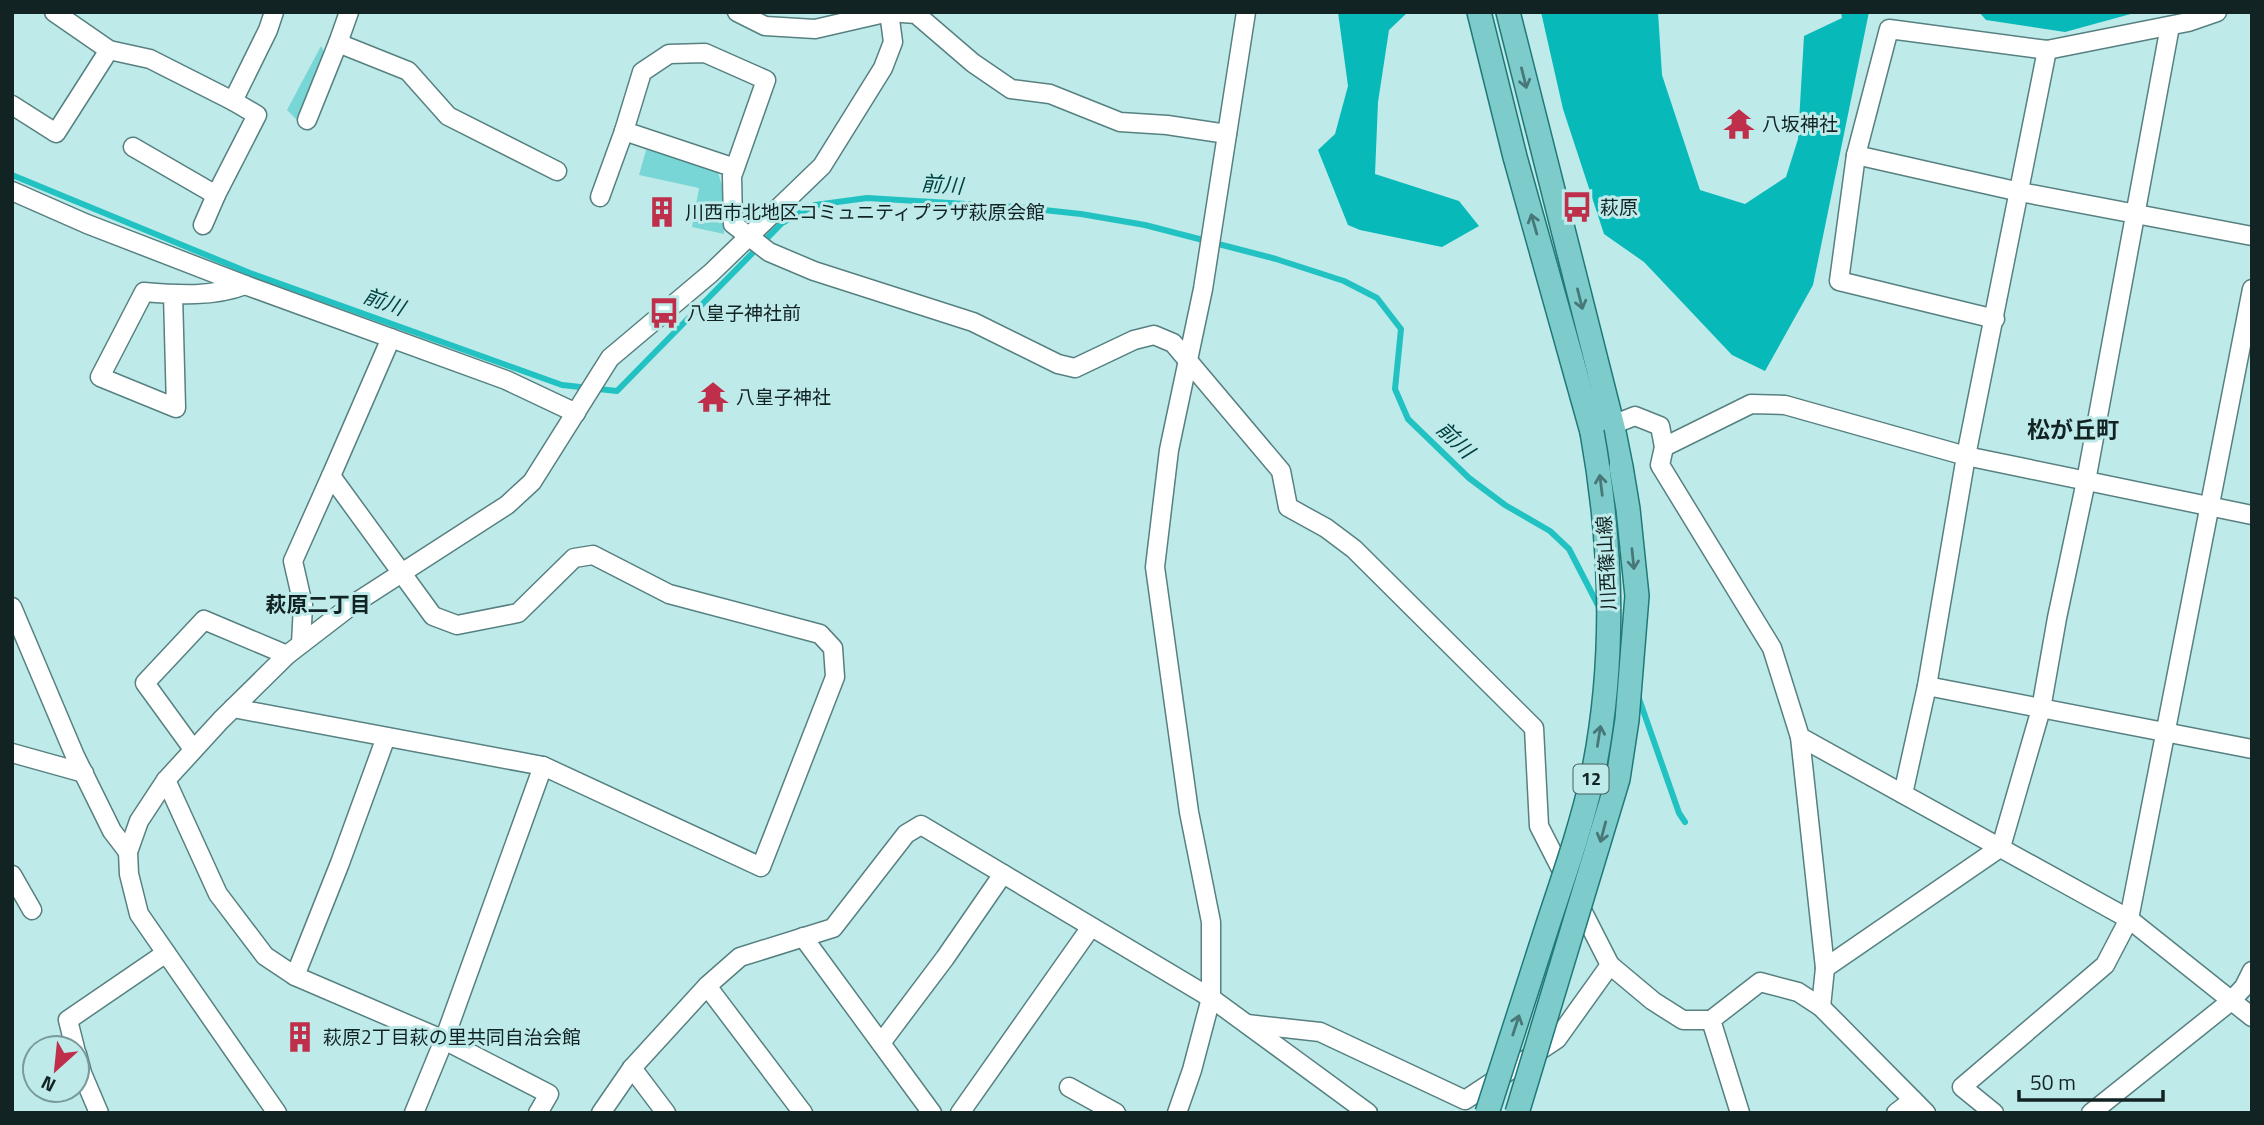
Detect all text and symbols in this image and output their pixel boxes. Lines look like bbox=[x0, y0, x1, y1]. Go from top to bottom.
one-way arrow bbox=[1518, 67, 1531, 89]
temple icon: 八坂神社 bbox=[1722, 107, 1756, 141]
place label: 八坂神社 bbox=[1762, 109, 1838, 138]
water label: 前川 bbox=[920, 167, 966, 202]
bus stop icon: 萩原 bbox=[1560, 190, 1594, 224]
place label: 萩原 bbox=[1600, 192, 1638, 221]
building icon: 川西市北地区コミュニティプラザ萩原会館 bbox=[645, 195, 679, 229]
place label: 川西市北地区コミュニティプラザ萩原会館 bbox=[685, 197, 1045, 226]
one-way arrow bbox=[1527, 213, 1540, 236]
water label: 前川 bbox=[359, 279, 411, 324]
one-way arrow bbox=[1574, 287, 1587, 310]
bus stop icon: 八皇子神社前 bbox=[647, 296, 681, 330]
place label: 八皇子神社前 bbox=[687, 298, 801, 327]
temple icon: 八皇子神社 bbox=[696, 380, 730, 414]
place label: 八皇子神社 bbox=[736, 382, 831, 411]
district label: 松が丘町 bbox=[2027, 412, 2119, 447]
water label: 前川 bbox=[1429, 413, 1483, 467]
one-way arrow bbox=[1594, 474, 1607, 497]
street label: 川西篠山線 bbox=[1589, 515, 1622, 611]
one-way arrow bbox=[1627, 547, 1640, 570]
district label: 萩原二丁目 bbox=[266, 588, 371, 620]
one-way arrow bbox=[1592, 725, 1605, 748]
road number: 12 bbox=[1574, 764, 1608, 794]
one-way arrow bbox=[1596, 821, 1609, 843]
one-way arrow bbox=[1510, 1014, 1523, 1036]
building icon: 萩原2丁目萩の里共同自治会館 bbox=[283, 1020, 317, 1054]
place label: 萩原2丁目萩の里共同自治会館 bbox=[323, 1022, 581, 1051]
north arrow bbox=[21, 1034, 91, 1104]
scale bar bbox=[2019, 1058, 2162, 1102]
text: 50 m bbox=[2030, 1066, 2076, 1098]
text: N bbox=[36, 1069, 61, 1101]

